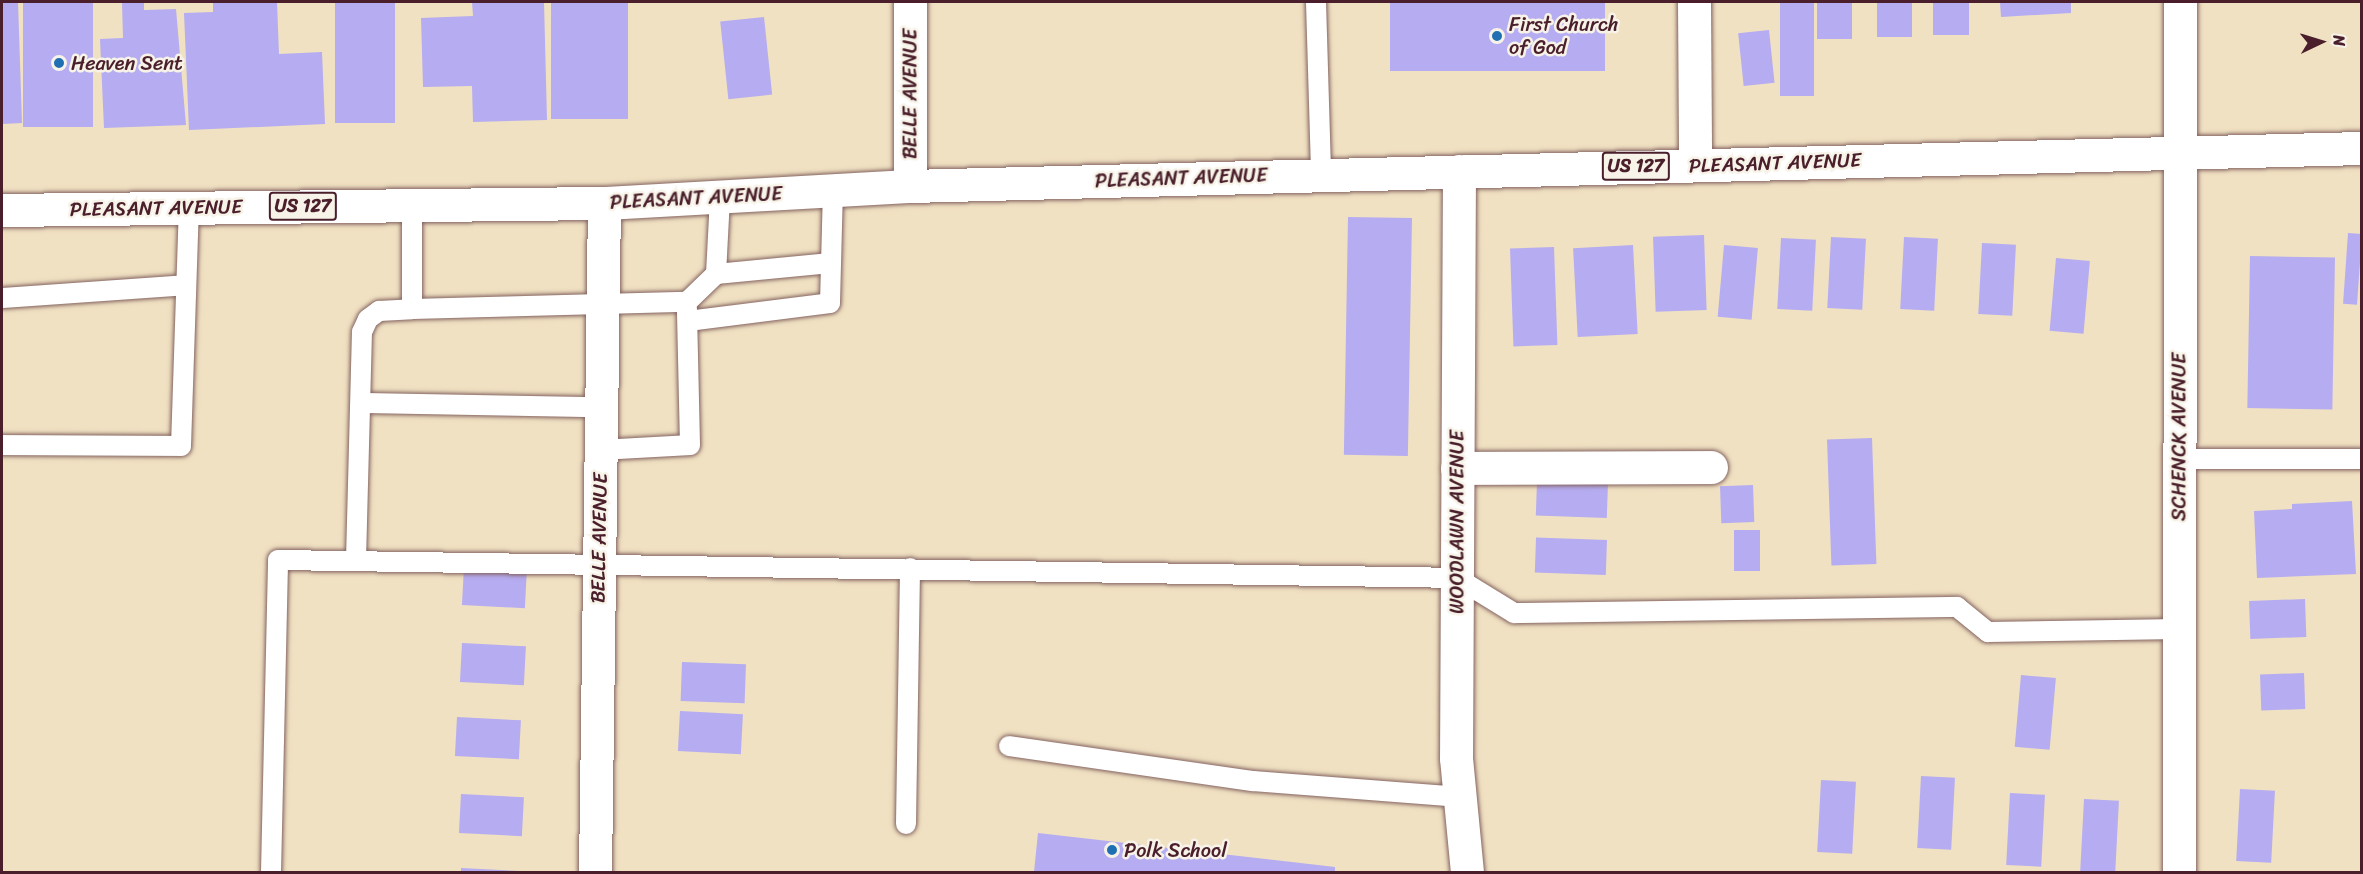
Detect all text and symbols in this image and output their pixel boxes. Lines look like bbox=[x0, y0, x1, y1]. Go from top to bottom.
north arrow bbox=[2291, 12, 2351, 72]
place label: First Church of God bbox=[1509, 13, 1618, 60]
street label: BELLE AVENUE bbox=[898, 28, 922, 160]
marker: First Church of God bbox=[1490, 29, 1504, 43]
text: N bbox=[2325, 34, 2354, 47]
place label: Heaven Sent bbox=[71, 51, 183, 75]
marker: Heaven Sent bbox=[52, 56, 66, 70]
street label: PLEASANT AVENUE bbox=[1688, 148, 1862, 178]
road number: US 127 bbox=[1602, 151, 1670, 181]
street label: PLEASANT AVENUE bbox=[1094, 163, 1268, 193]
street label: PLEASANT AVENUE bbox=[609, 181, 783, 215]
road number: US 127 bbox=[268, 191, 338, 221]
street label: PLEASANT AVENUE bbox=[69, 194, 243, 222]
street label: SCHENCK AVENUE bbox=[2167, 353, 2191, 521]
street label: WOODLAWN AVENUE bbox=[1445, 430, 1469, 614]
street label: BELLE AVENUE bbox=[586, 472, 612, 604]
place label: Polk School bbox=[1124, 838, 1227, 862]
marker: Polk School bbox=[1105, 843, 1119, 857]

